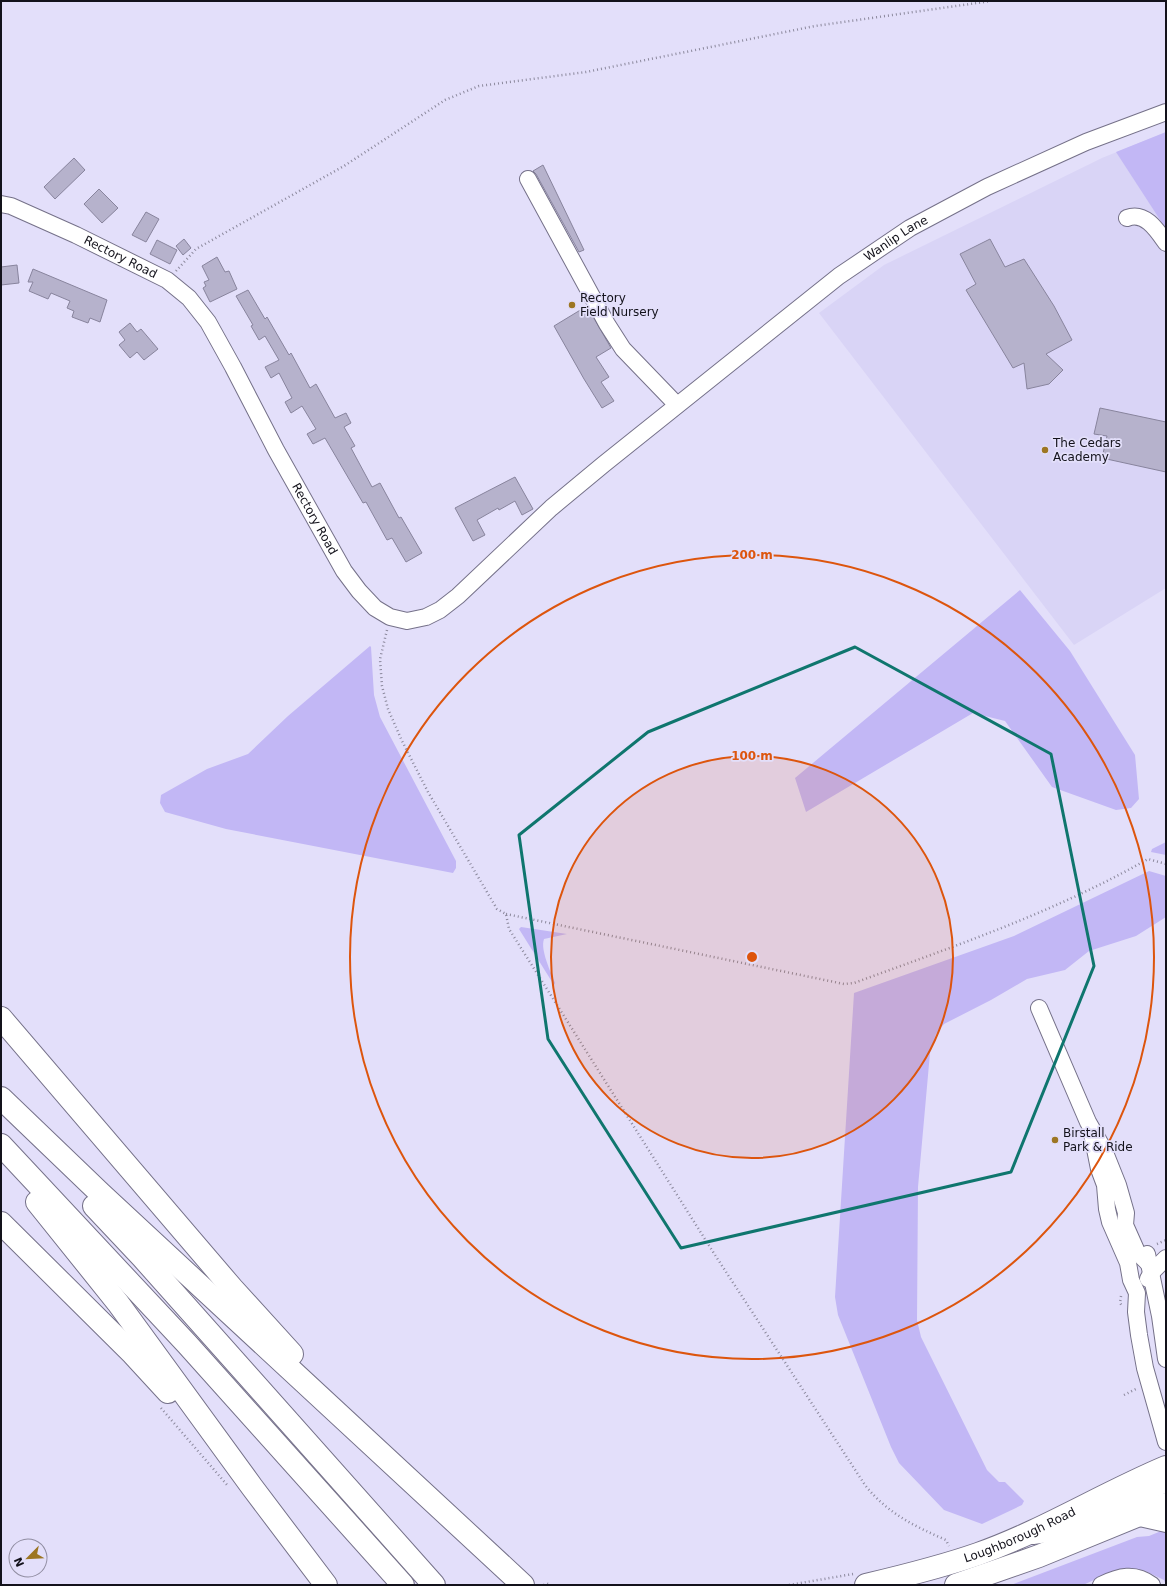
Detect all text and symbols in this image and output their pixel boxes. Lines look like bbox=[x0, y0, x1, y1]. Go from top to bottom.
street label: Wanlip Lane bbox=[861, 213, 930, 264]
street label: Rectory Road bbox=[82, 233, 159, 281]
place label: Rectory Field Nursery bbox=[580, 291, 659, 319]
marker: Rectory Field Nursery bbox=[567, 300, 577, 310]
place label: The Cedars Academy bbox=[1052, 436, 1121, 464]
marker: The Cedars Academy bbox=[1040, 445, 1050, 455]
street label: Rectory Road bbox=[289, 481, 340, 557]
text: 200 m bbox=[731, 548, 773, 562]
text: 100 m bbox=[731, 749, 773, 763]
centre of rings bbox=[745, 950, 759, 964]
place label: Birstall Park & Ride bbox=[1063, 1126, 1133, 1154]
marker: Birstall Park & Ride bbox=[1050, 1135, 1060, 1145]
street label: Loughborough Road bbox=[962, 1505, 1078, 1565]
north arrow bbox=[8, 1538, 48, 1578]
text: N bbox=[12, 1555, 27, 1569]

